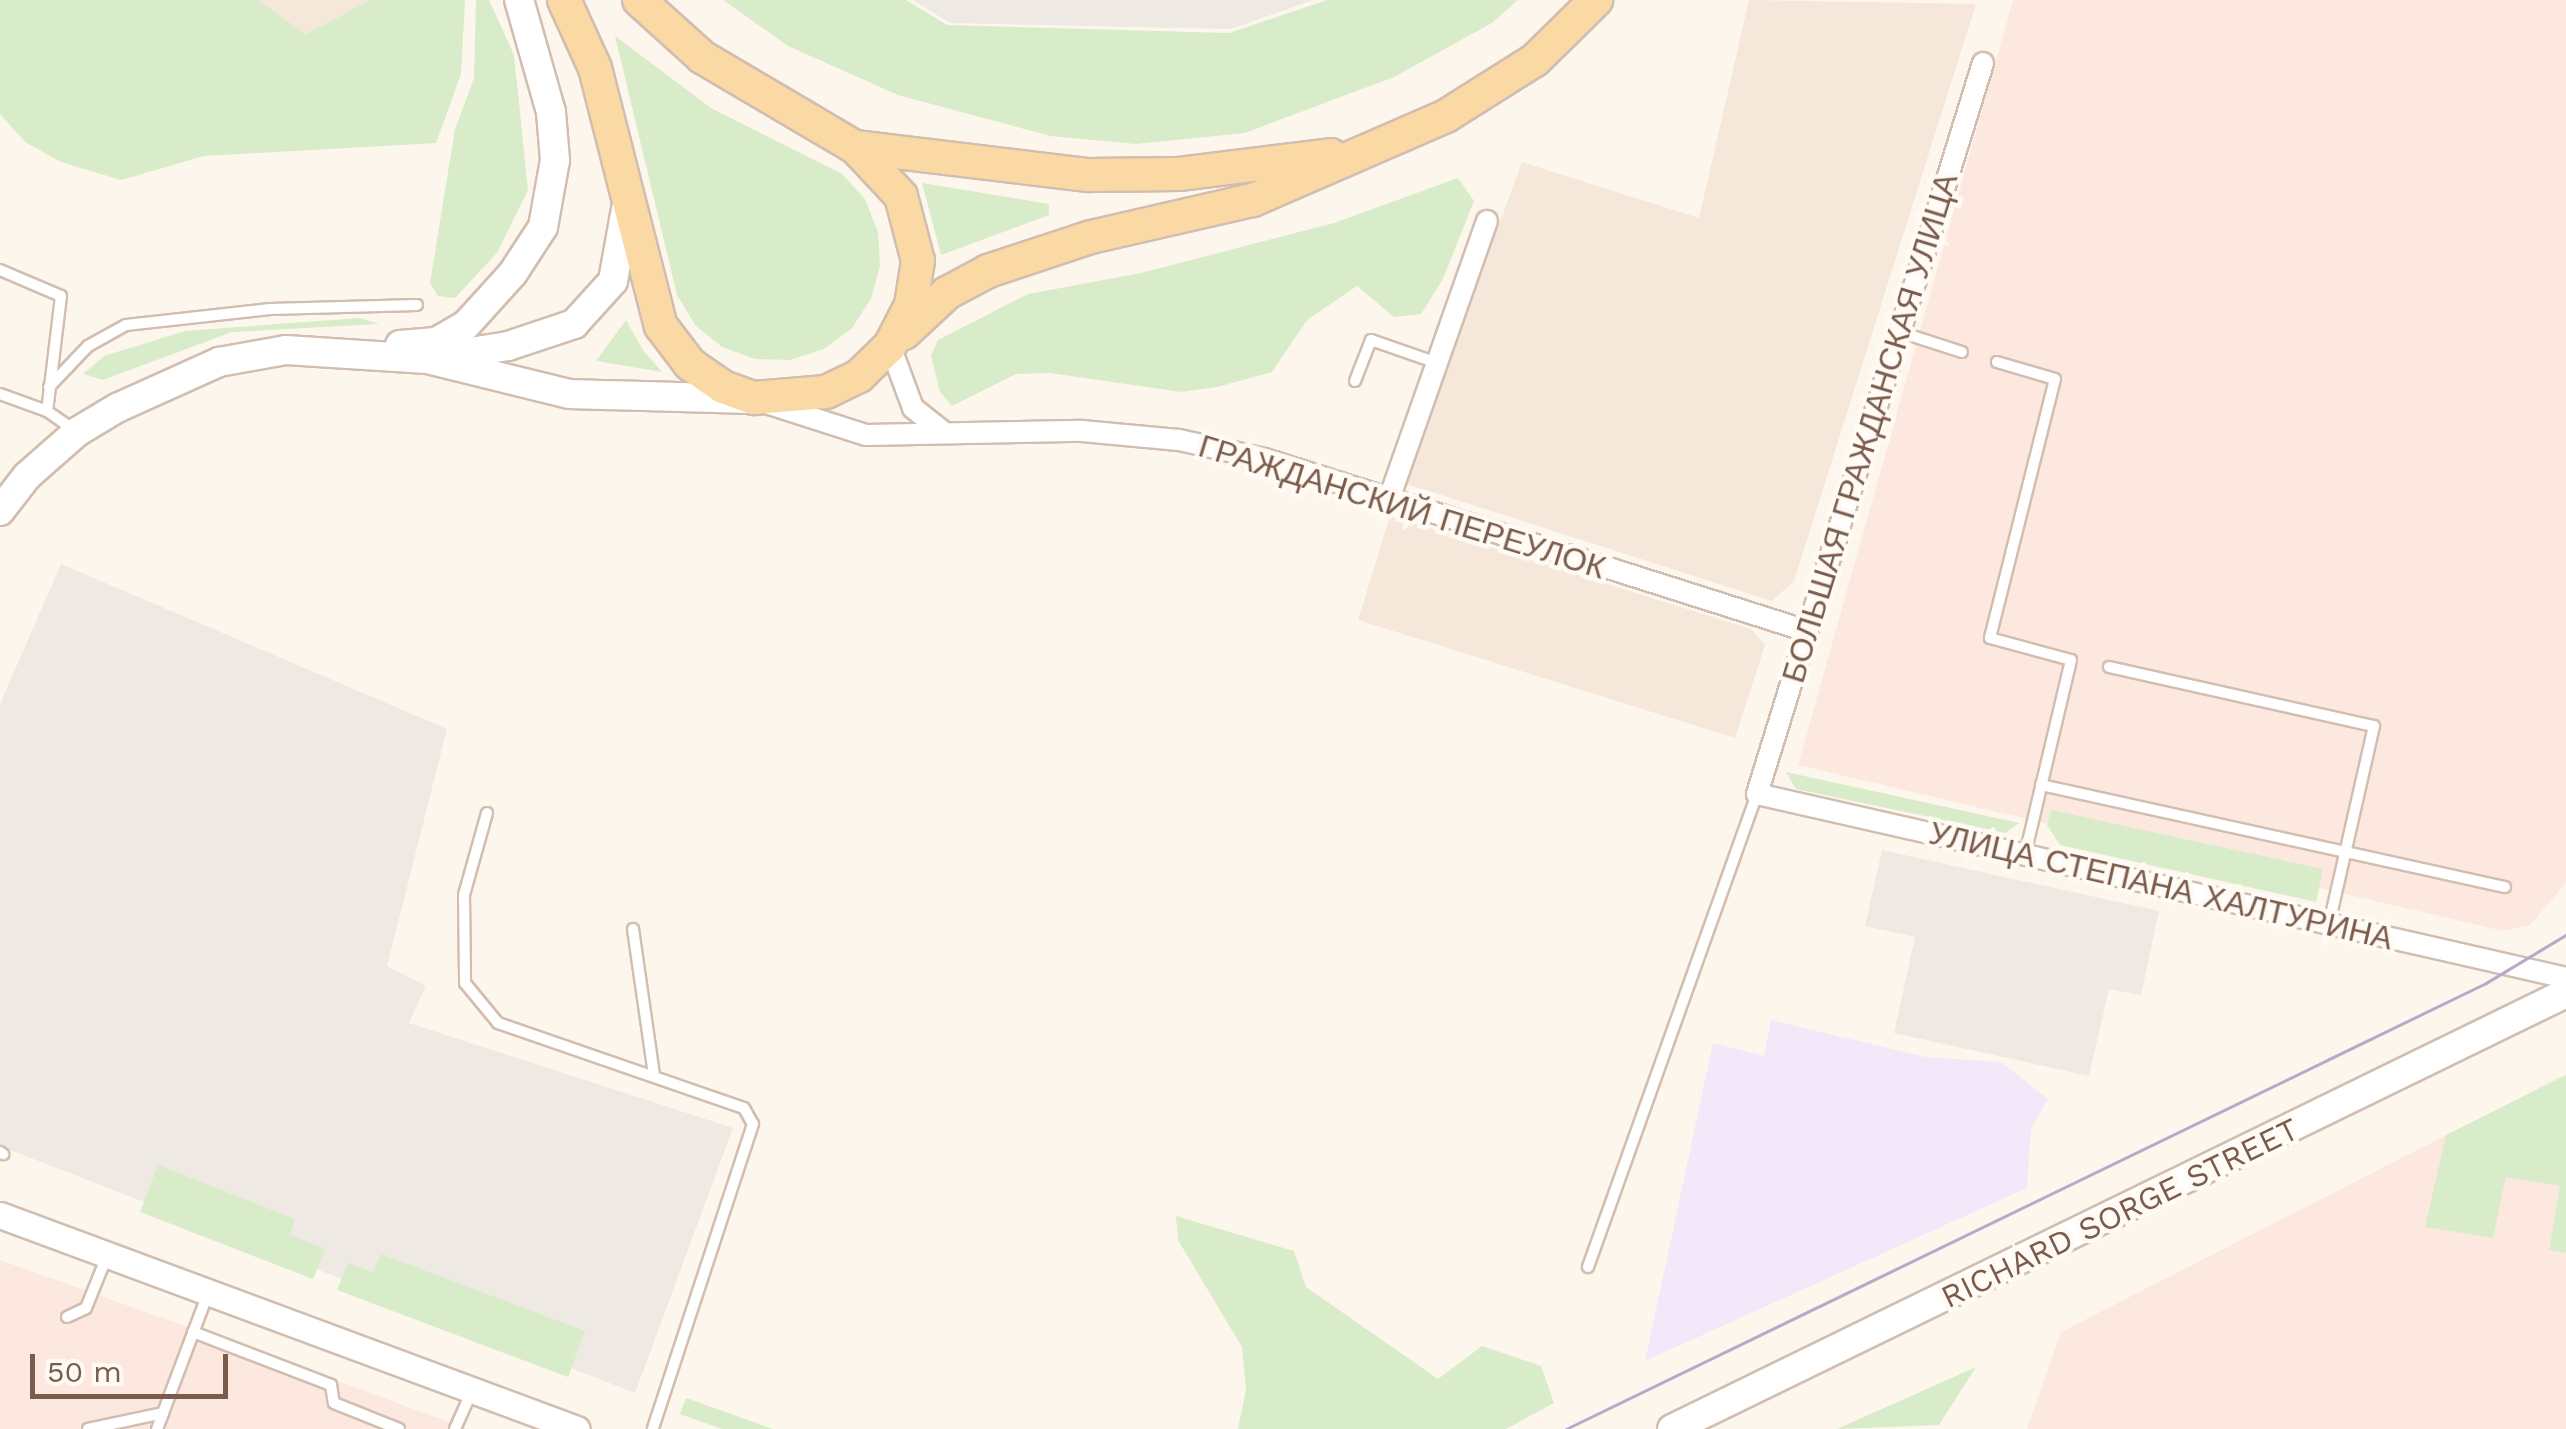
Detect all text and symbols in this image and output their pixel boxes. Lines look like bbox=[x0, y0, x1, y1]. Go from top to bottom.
street label: БОЛЬШАЯ ГРАЖДАНСКАЯ УЛИЦА bbox=[1774, 169, 1966, 687]
street label: ГРАЖДАНСКИЙ ПЕРЕУЛОК bbox=[1194, 427, 1610, 587]
street label: УЛИЦА СТЕПАНА ХАЛТУРИНА bbox=[1925, 814, 2397, 958]
street label: RICHARD SORGE STREET bbox=[1935, 1110, 2305, 1316]
scale bar bbox=[35, 1334, 232, 1396]
text: 50 m bbox=[47, 1354, 122, 1389]

